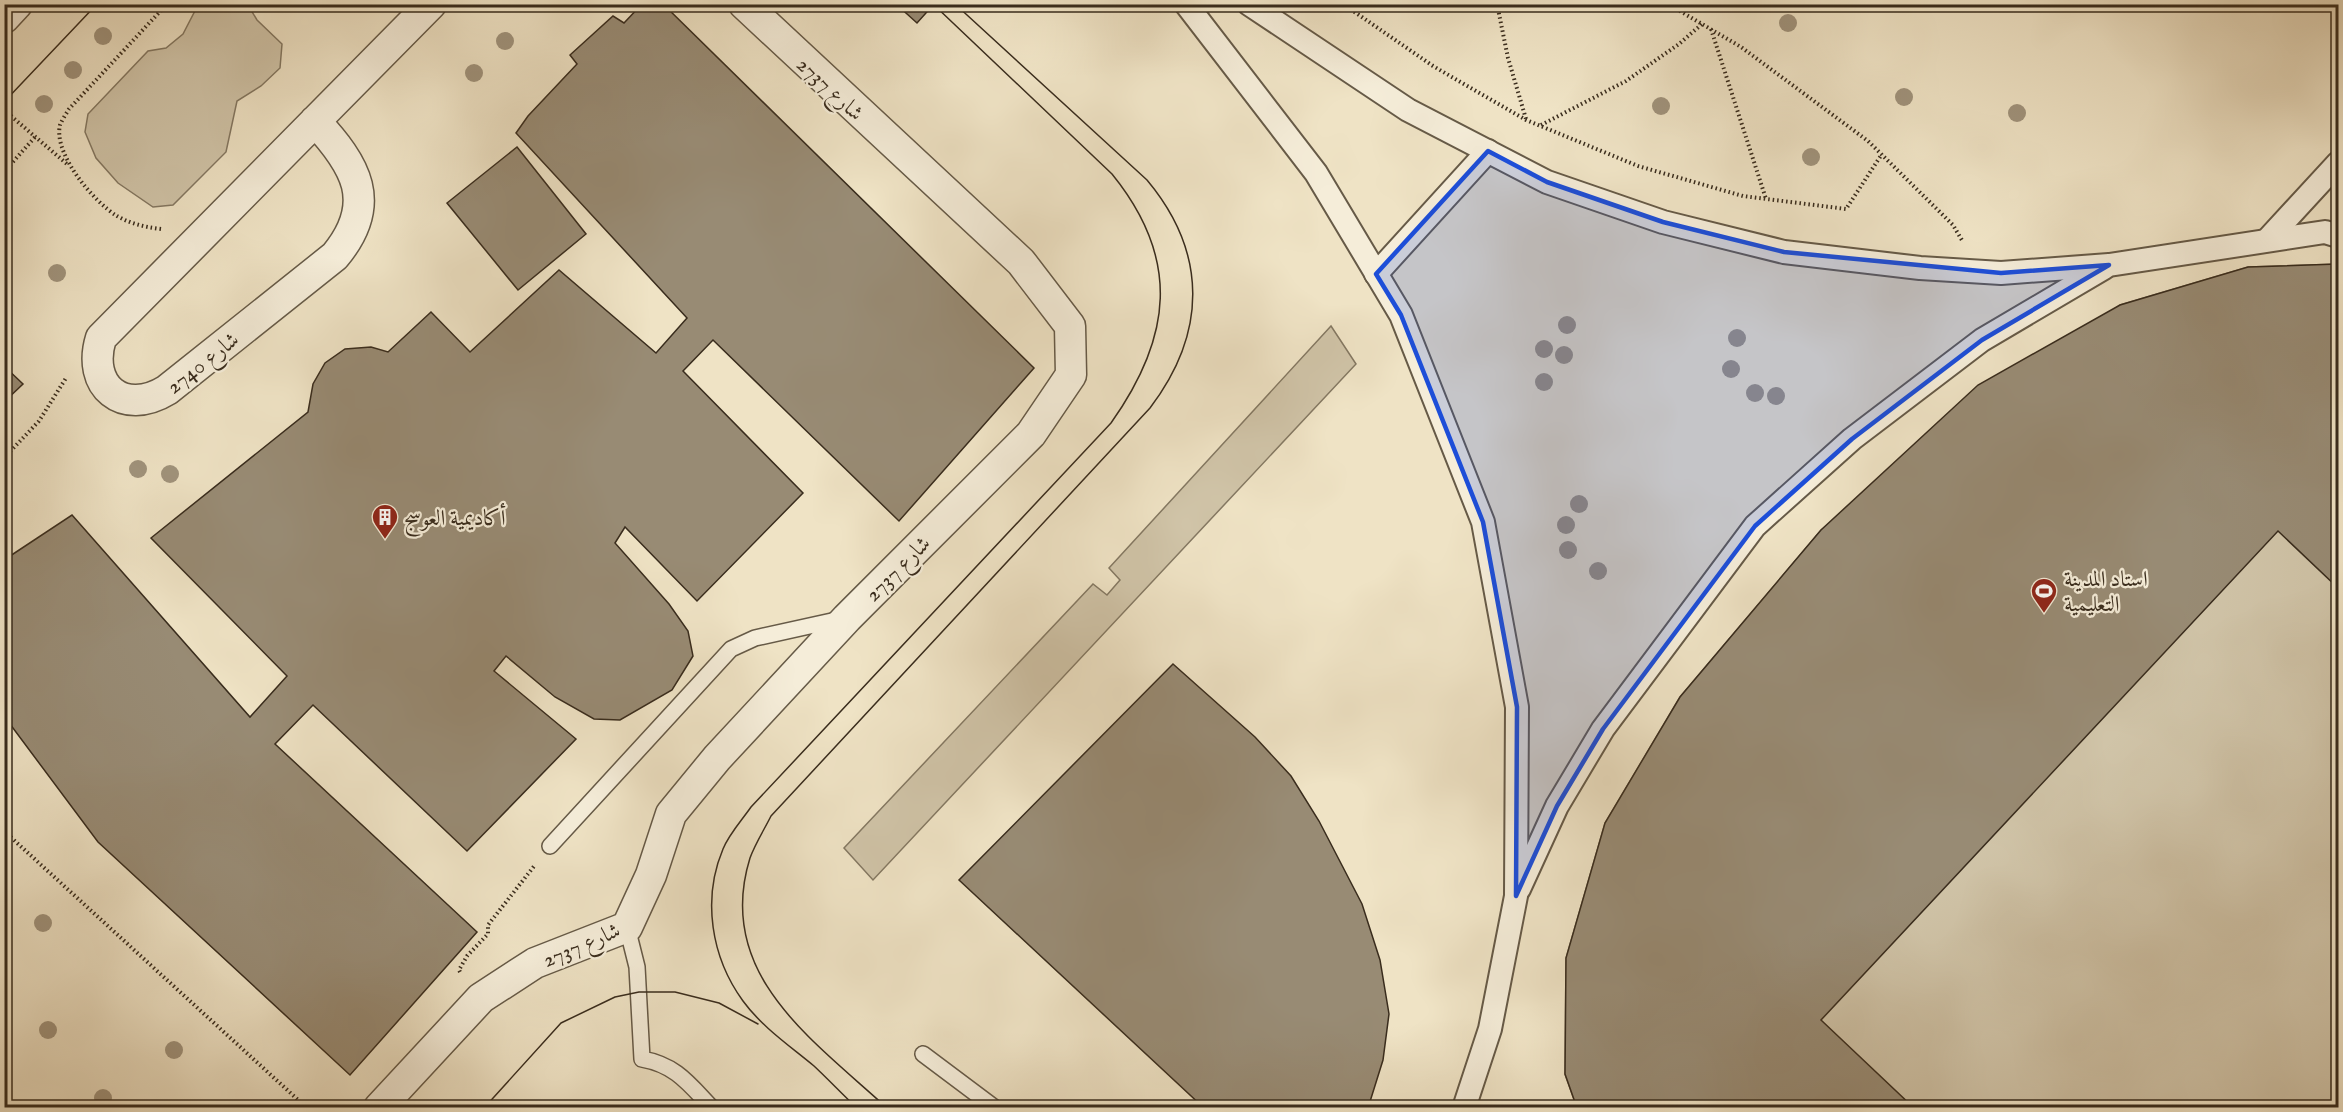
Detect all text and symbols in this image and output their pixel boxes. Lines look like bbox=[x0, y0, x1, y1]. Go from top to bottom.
street label: شارع 2737 bbox=[788, 51, 869, 130]
street label: شارع 2740 bbox=[161, 326, 247, 403]
building icon: أكاديمية العوسج bbox=[370, 502, 400, 540]
place label: أكاديمية العوسج bbox=[404, 502, 506, 537]
street label: شارع 2737 bbox=[860, 531, 939, 610]
place label: استاد المدينة التعليمية bbox=[2064, 566, 2148, 619]
sports icon: استاد المدينة التعليمية bbox=[2029, 576, 2059, 614]
street label: شارع 2737 bbox=[539, 917, 626, 977]

